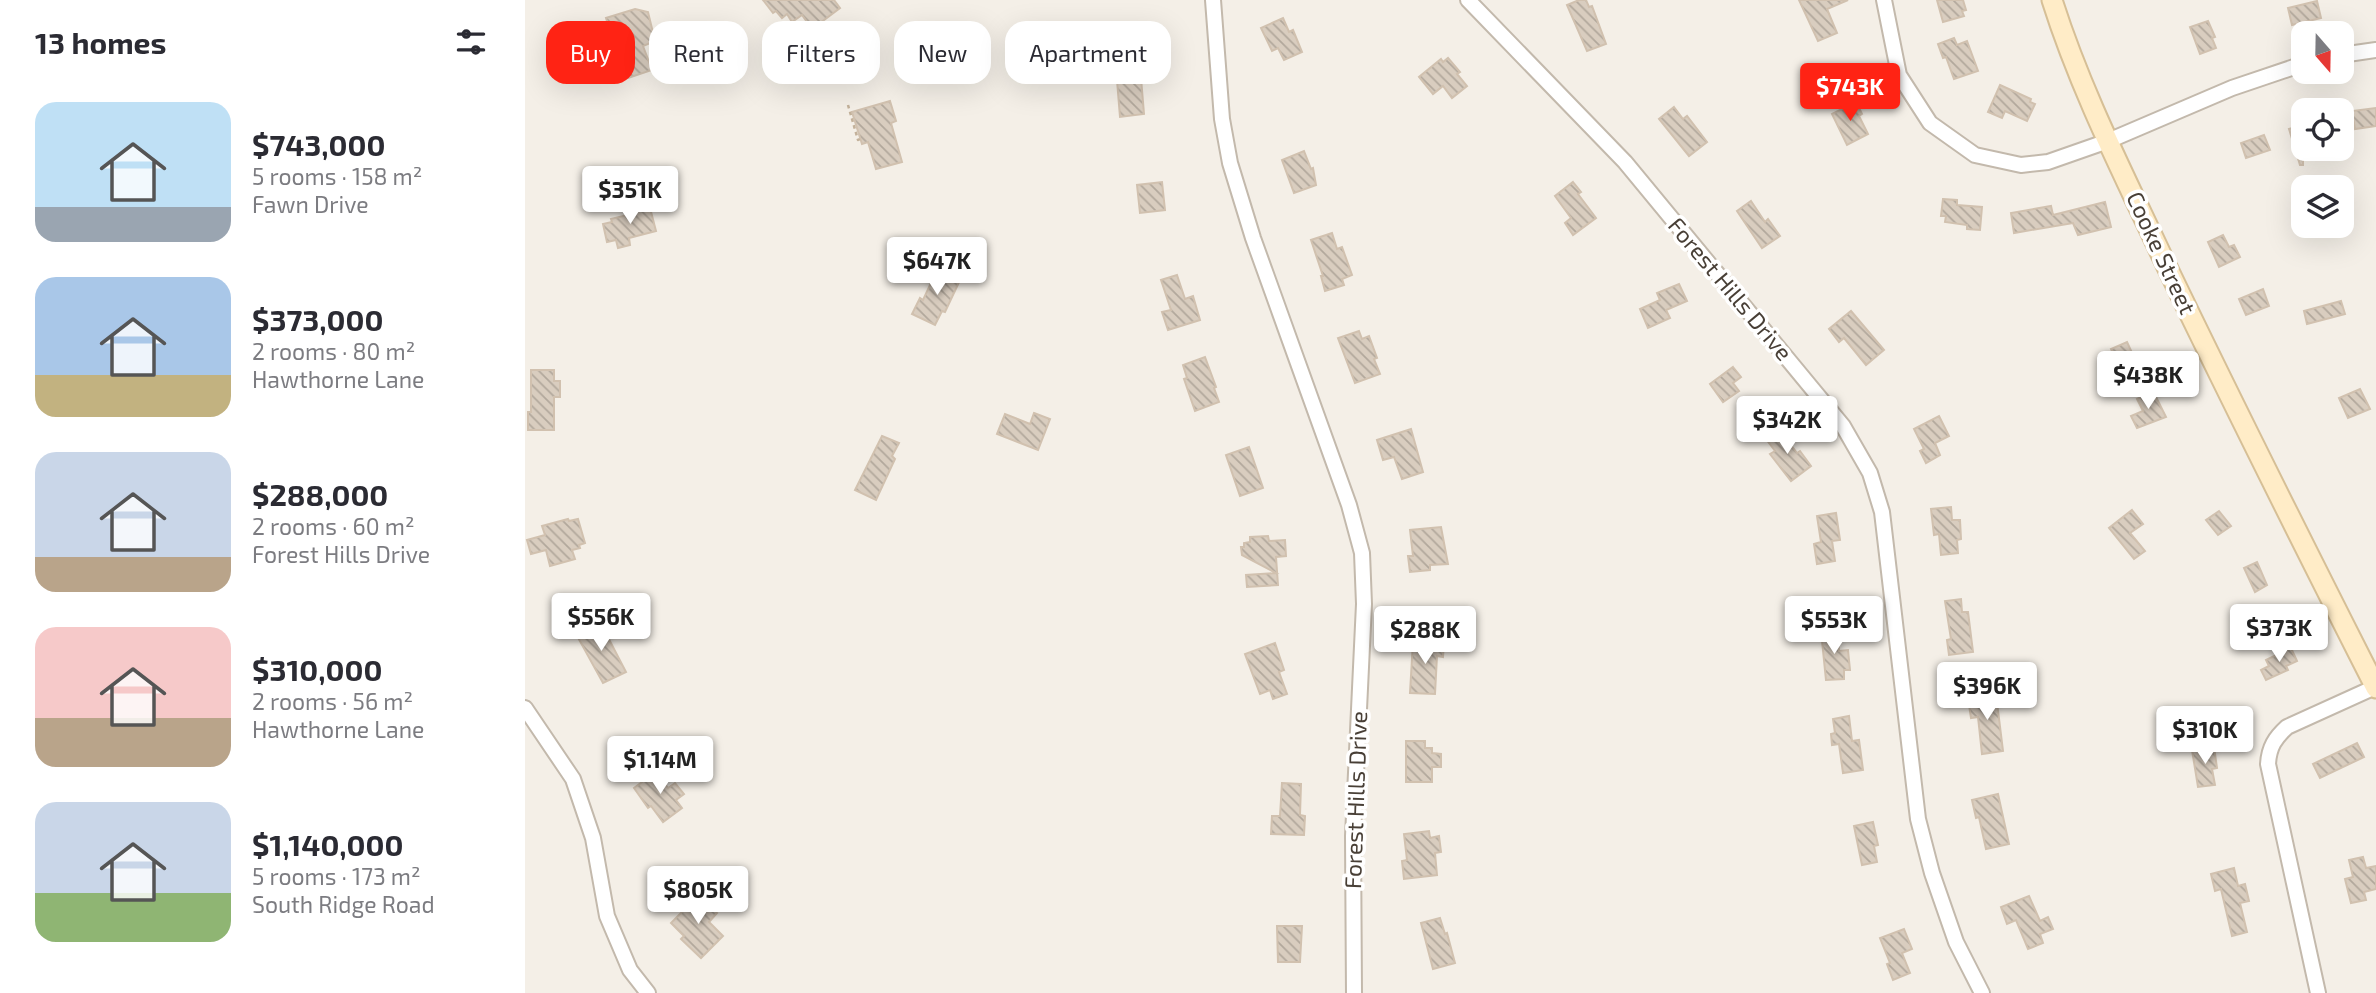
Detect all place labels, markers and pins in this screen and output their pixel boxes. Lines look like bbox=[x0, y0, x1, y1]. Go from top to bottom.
pin: $743K bbox=[1801, 64, 1899, 123]
pin: $351K bbox=[581, 166, 679, 226]
pin: $647K bbox=[888, 238, 986, 297]
pin: $438K bbox=[2099, 352, 2197, 411]
pin: $342K bbox=[1738, 396, 1836, 456]
pin: $556K bbox=[552, 594, 650, 653]
pin: $553K bbox=[1785, 596, 1883, 656]
pin: $373K bbox=[2230, 604, 2328, 664]
pin: $288K bbox=[1376, 606, 1474, 666]
pin: $396K bbox=[1938, 662, 2036, 722]
pin: $310K bbox=[2156, 706, 2254, 766]
pin: $1.14M bbox=[603, 736, 717, 796]
pin: $805K bbox=[649, 866, 747, 926]

